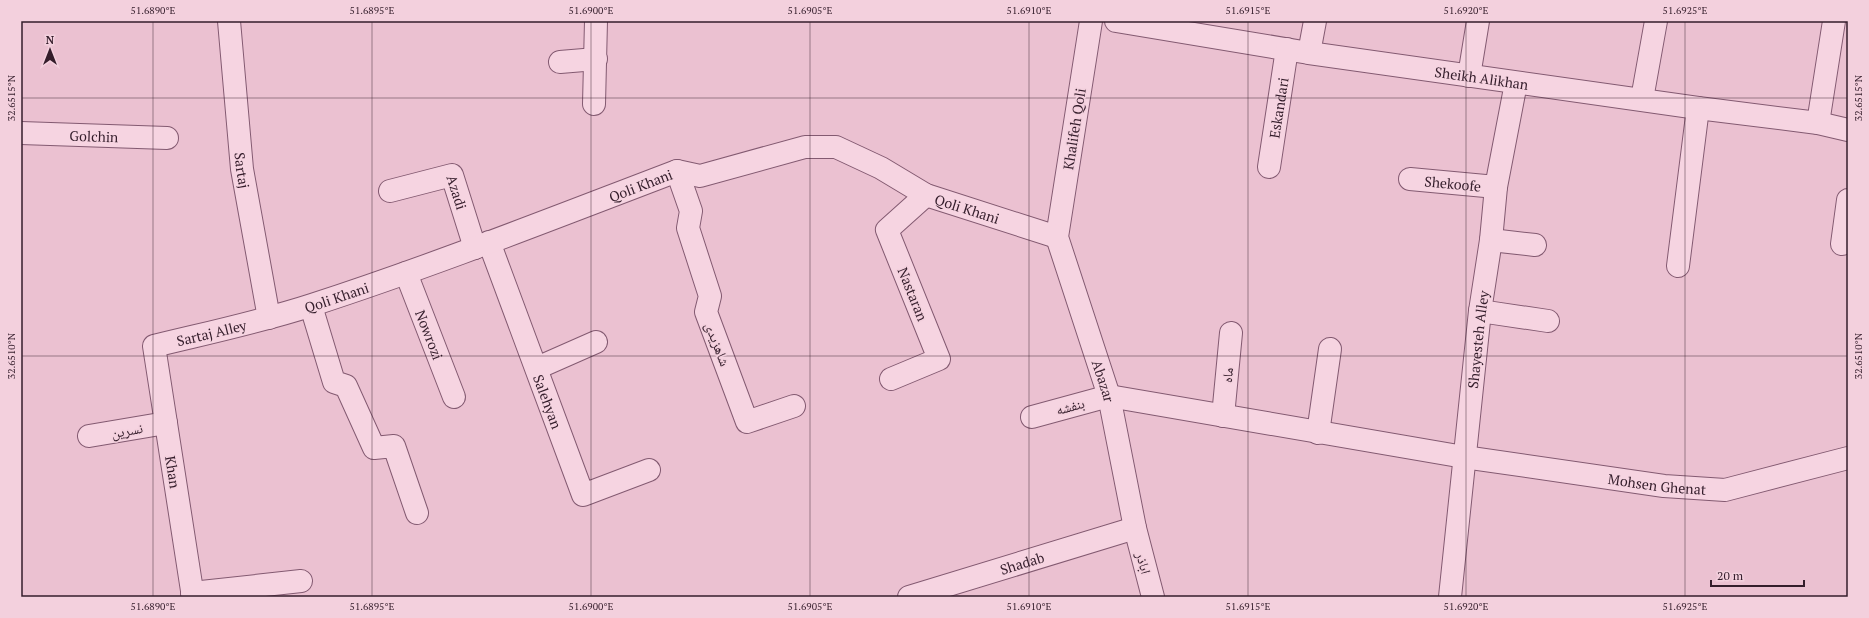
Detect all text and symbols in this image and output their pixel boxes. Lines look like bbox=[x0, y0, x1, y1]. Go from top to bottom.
text: 51.6890°E bbox=[131, 4, 176, 17]
text: 51.6895°E bbox=[350, 4, 395, 17]
text: 51.6900°E bbox=[569, 4, 614, 17]
text: 51.6905°E bbox=[788, 4, 833, 17]
text: 51.6910°E bbox=[1007, 4, 1052, 17]
text: 51.6915°E bbox=[1226, 4, 1271, 17]
text: 51.6920°E bbox=[1444, 4, 1489, 17]
text: 51.6925°E bbox=[1663, 4, 1708, 17]
north arrow bbox=[30, 30, 70, 70]
text: N bbox=[46, 33, 55, 47]
street label: Sheikh Alikhan bbox=[1434, 61, 1530, 94]
text: 32.6515°N bbox=[5, 74, 18, 121]
text: 32.6515°N bbox=[1852, 74, 1865, 121]
street label: Eskandari bbox=[1264, 76, 1292, 139]
street label: Khalifeh Qoli bbox=[1058, 87, 1090, 171]
street label: Golchin bbox=[69, 125, 119, 146]
street label: Sartaj bbox=[231, 152, 255, 190]
street label: Qoli Khani bbox=[606, 164, 675, 206]
street label: Shekoofe bbox=[1424, 171, 1482, 195]
street label: Azadi bbox=[443, 172, 472, 212]
street label: Qoli Khani bbox=[932, 189, 1002, 227]
street label: Nastaran bbox=[894, 264, 933, 324]
street label: Qoli Khani bbox=[302, 277, 371, 316]
street label: Shayesteh Alley bbox=[1462, 288, 1493, 389]
street label: Nowrozi bbox=[412, 307, 448, 362]
street label: Sartaj Alley bbox=[175, 314, 249, 350]
street label: شاهزیدی bbox=[701, 319, 735, 369]
text: 32.6510°N bbox=[5, 332, 18, 379]
text: 32.6510°N bbox=[1852, 332, 1865, 379]
street label: Abazar bbox=[1088, 357, 1120, 404]
street label: ماه bbox=[1217, 366, 1237, 384]
street label: Salehyan bbox=[529, 372, 567, 432]
street label: بنفشه bbox=[1054, 393, 1087, 419]
street label: نسرین bbox=[110, 418, 144, 442]
street label: Khan bbox=[161, 454, 185, 490]
street label: Mohsen Ghenat bbox=[1607, 469, 1707, 498]
street label: Shadab bbox=[997, 547, 1047, 578]
street label: اباذر bbox=[1132, 549, 1156, 576]
scale bar bbox=[1711, 562, 1804, 588]
text: 20 m bbox=[1717, 568, 1744, 583]
text: 51.6890°E bbox=[131, 600, 176, 613]
text: 51.6895°E bbox=[350, 600, 395, 613]
text: 51.6900°E bbox=[569, 600, 614, 613]
text: 51.6905°E bbox=[788, 600, 833, 613]
text: 51.6910°E bbox=[1007, 600, 1052, 613]
text: 51.6915°E bbox=[1226, 600, 1271, 613]
text: 51.6920°E bbox=[1444, 600, 1489, 613]
text: 51.6925°E bbox=[1663, 600, 1708, 613]

